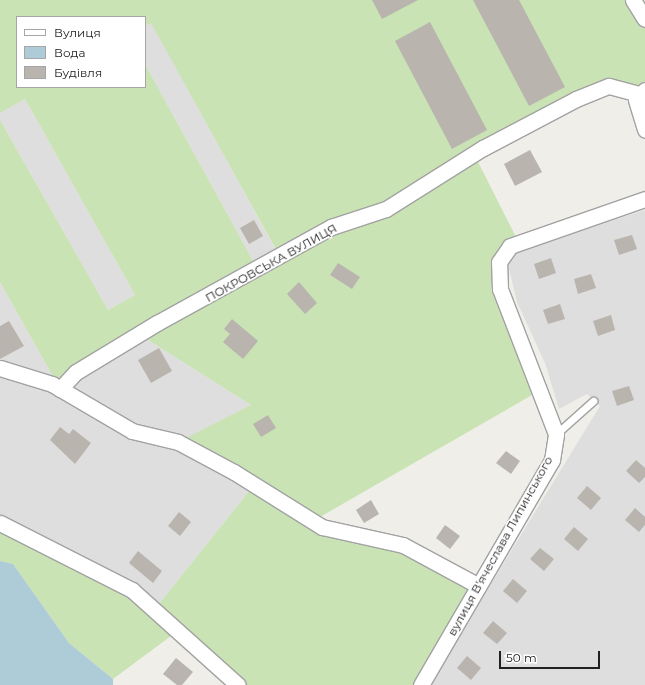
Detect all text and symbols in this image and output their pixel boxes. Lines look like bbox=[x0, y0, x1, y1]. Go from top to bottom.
legend bbox=[16, 16, 146, 88]
text: Вулиця bbox=[54, 25, 101, 40]
text: Вода bbox=[54, 45, 85, 60]
text: Будівля bbox=[54, 65, 102, 80]
street label: ПОКРОВСЬКА ВУЛИЦЯ bbox=[203, 221, 339, 305]
street label: вулиця Вʼячеслава Липинського bbox=[444, 454, 556, 638]
scale bar bbox=[501, 643, 602, 669]
text: 50 m bbox=[506, 650, 537, 665]

